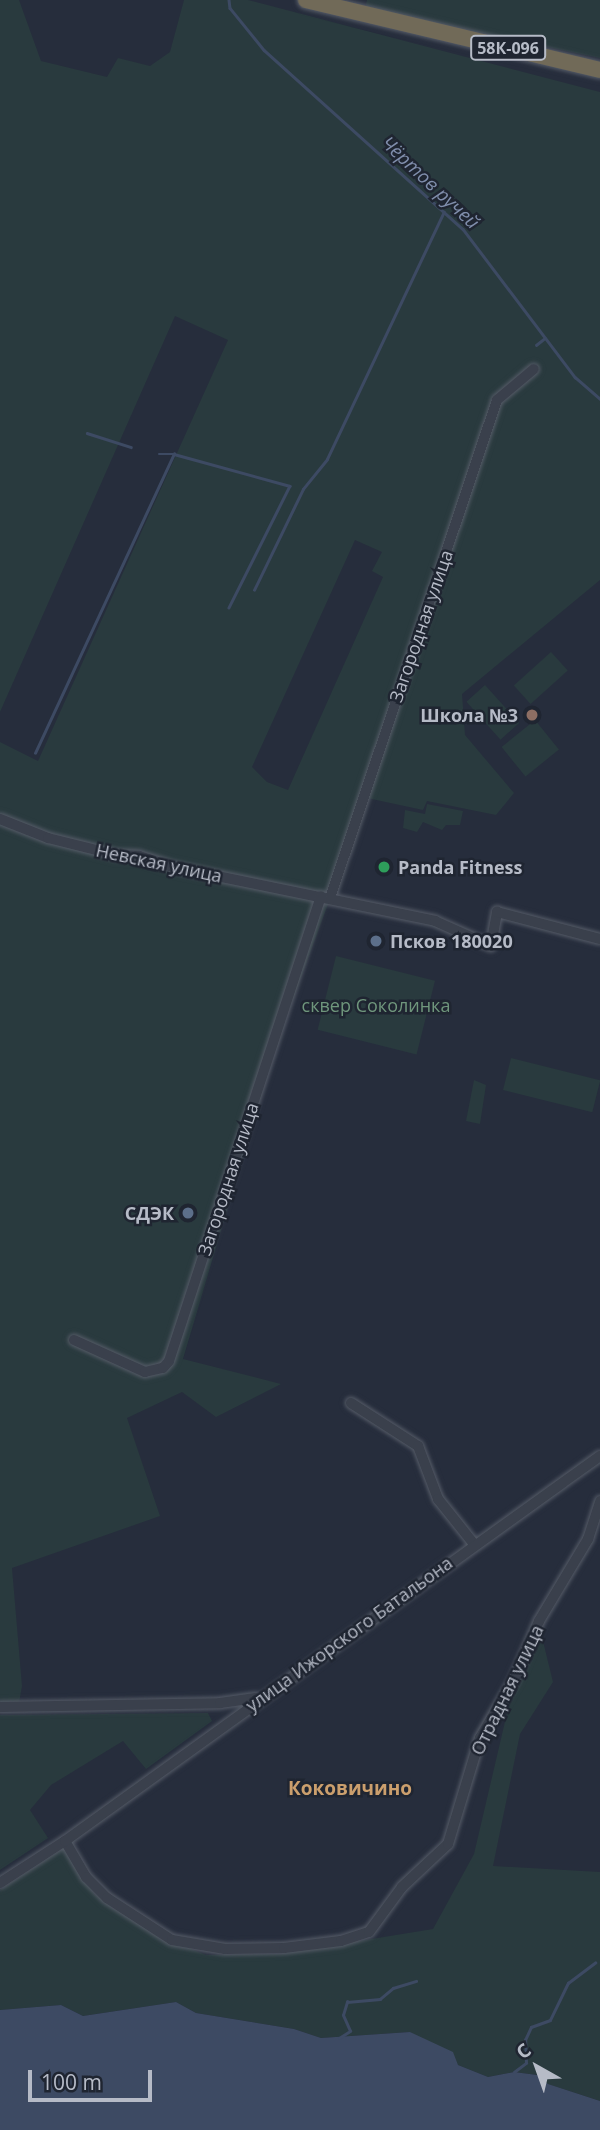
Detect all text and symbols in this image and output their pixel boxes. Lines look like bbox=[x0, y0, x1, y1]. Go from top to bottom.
road number: 58К-096 bbox=[470, 36, 546, 60]
water label: Чёртов ручей bbox=[376, 132, 484, 234]
street label: Загородная улица bbox=[385, 547, 457, 705]
place label: Школа №3 bbox=[420, 704, 518, 726]
marker: Школа №3 bbox=[524, 707, 540, 723]
street label: Невская улица bbox=[94, 839, 224, 887]
place label: Panda Fitness bbox=[398, 856, 522, 878]
marker: Panda Fitness bbox=[376, 859, 392, 875]
place label: Псков 180020 bbox=[390, 930, 513, 952]
marker: Псков 180020 bbox=[368, 933, 384, 949]
park label: сквер Соколинка bbox=[302, 994, 450, 1016]
street label: Загородная улица bbox=[193, 1100, 263, 1258]
place label: СДЭК bbox=[125, 1202, 174, 1224]
marker: СДЭК bbox=[180, 1205, 196, 1221]
street label: улица Ижорского Батальона bbox=[241, 1552, 457, 1716]
street label: Отрадная улица bbox=[466, 1621, 548, 1759]
district label: Коковичино bbox=[288, 1778, 412, 1800]
north arrow bbox=[502, 2032, 572, 2102]
text: С bbox=[511, 2037, 536, 2065]
scale bar bbox=[32, 2056, 156, 2100]
text: 100 m bbox=[41, 2068, 102, 2096]

